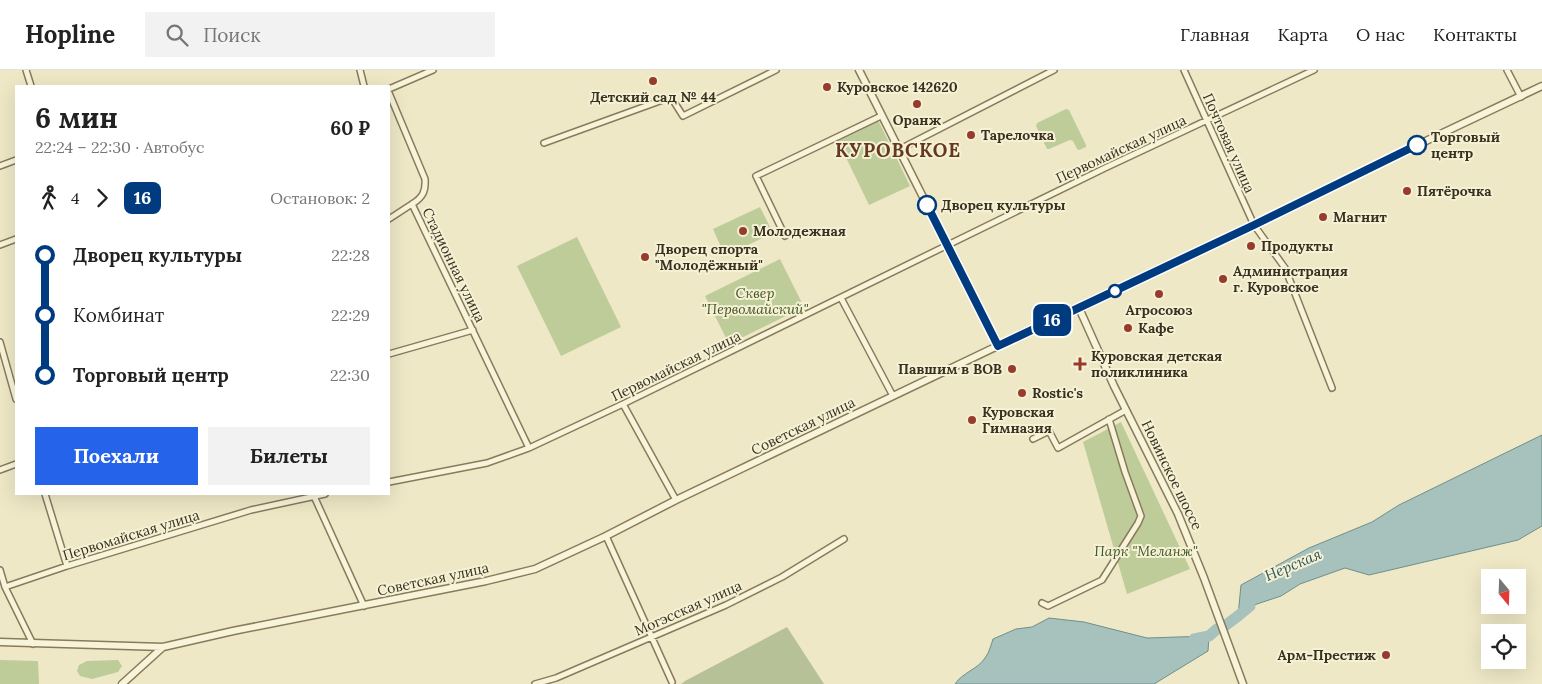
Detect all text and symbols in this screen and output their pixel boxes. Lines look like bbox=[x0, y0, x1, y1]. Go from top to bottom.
search box bbox=[145, 12, 495, 57]
text: Hopline bbox=[25, 19, 115, 50]
icon: search bbox=[163, 21, 191, 49]
text: Поиск bbox=[203, 23, 261, 47]
text: Главная bbox=[1180, 23, 1249, 46]
text: Карта bbox=[1277, 23, 1328, 46]
text: О нас bbox=[1356, 23, 1405, 46]
text: Контакты bbox=[1433, 23, 1517, 46]
marker: Детский сад № 44 bbox=[647, 75, 659, 87]
place label: Куровское 142620 bbox=[837, 78, 958, 96]
marker: Куровское 142620 bbox=[821, 81, 833, 93]
place label: Детский сад № 44 bbox=[590, 88, 716, 106]
street label: Почтовая улица bbox=[1199, 90, 1259, 196]
marker: Оранж bbox=[911, 98, 923, 110]
text: 6 мин bbox=[35, 100, 118, 136]
place label: Оранж bbox=[893, 111, 942, 129]
street label: Первомайская улица bbox=[1053, 111, 1189, 187]
text: 60 ₽ bbox=[330, 116, 370, 140]
place label: Тарелочка bbox=[981, 126, 1055, 144]
place label: Торговый центр bbox=[1431, 128, 1500, 162]
marker: Тарелочка bbox=[965, 129, 977, 141]
marker: Торговый центр bbox=[1407, 135, 1427, 155]
text: 22:24 – 22:30 · Автобус bbox=[35, 137, 204, 157]
district label: КУРОВСКОЕ bbox=[835, 138, 961, 162]
place label: Пятёрочка bbox=[1417, 182, 1492, 200]
icon: walk bbox=[35, 184, 63, 212]
icon: forward bbox=[88, 184, 116, 212]
marker: Пятёрочка bbox=[1401, 185, 1413, 197]
text: 16 bbox=[134, 186, 151, 209]
text: 4 bbox=[71, 188, 80, 208]
text: Остановок: 2 bbox=[270, 188, 370, 208]
marker: Дворец культуры bbox=[917, 195, 937, 215]
place label: Дворец культуры bbox=[941, 196, 1066, 214]
street label: Стадионная улица bbox=[418, 205, 490, 325]
place label: Магнит bbox=[1333, 208, 1387, 226]
marker: Магнит bbox=[1317, 211, 1329, 223]
place label: Молодежная bbox=[753, 222, 846, 240]
marker: Молодежная bbox=[737, 225, 749, 237]
place label: Продукты bbox=[1261, 237, 1333, 255]
place label: Дворец спорта "Молодёжный" bbox=[655, 240, 763, 274]
marker: Продукты bbox=[1245, 240, 1257, 252]
text: Дворец культуры bbox=[73, 243, 242, 267]
text: 22:28 bbox=[331, 245, 370, 265]
marker: Дворец спорта "Молодёжный" bbox=[639, 251, 651, 263]
place label: Администрация г. Куровское bbox=[1233, 262, 1348, 296]
marker: Администрация г. Куровское bbox=[1217, 273, 1229, 285]
park label: Сквер "Первомайский" bbox=[702, 284, 808, 318]
unlabelled marker bbox=[1108, 284, 1122, 298]
marker: Агросоюз bbox=[1153, 288, 1165, 300]
place label: Агросоюз bbox=[1125, 301, 1193, 319]
text: Комбинат bbox=[73, 303, 164, 327]
line badge: 16 bbox=[1030, 304, 1074, 336]
text: 22:29 bbox=[331, 305, 370, 325]
text: 16 bbox=[1043, 308, 1061, 331]
place label: Кафе bbox=[1138, 319, 1174, 337]
marker: Кафе bbox=[1122, 322, 1134, 334]
street label: Первомайская улица bbox=[608, 327, 744, 405]
place label: Куровская детская поликлиника bbox=[1091, 347, 1222, 381]
marker: Куровская детская поликлиника bbox=[1073, 357, 1087, 371]
place label: Павшим в ВОВ bbox=[898, 360, 1002, 378]
text: Торговый центр bbox=[73, 363, 229, 387]
marker: Павшим в ВОВ bbox=[1006, 363, 1018, 375]
text: 22:30 bbox=[330, 365, 370, 385]
place label: Rostic's bbox=[1032, 384, 1083, 402]
marker: Rostic's bbox=[1016, 387, 1028, 399]
street label: Советская улица bbox=[748, 393, 858, 459]
place label: Куровская Гимназия bbox=[982, 403, 1054, 437]
marker: Куровская Гимназия bbox=[966, 414, 978, 426]
street label: Новинское шоссе bbox=[1138, 417, 1207, 533]
button: Поехали bbox=[35, 427, 198, 485]
button: Билеты bbox=[208, 427, 370, 485]
street label: Первомайская улица bbox=[61, 506, 201, 564]
park label: Парк "Меланж" bbox=[1094, 542, 1198, 560]
water label: Нерская bbox=[1262, 544, 1325, 585]
street label: Советская улица bbox=[376, 558, 490, 600]
north arrow bbox=[1481, 569, 1526, 614]
map controls bbox=[1481, 569, 1526, 669]
street label: Могэсская улица bbox=[631, 576, 745, 640]
button: locate bbox=[1481, 624, 1526, 669]
place label: Арм-Престиж bbox=[1277, 646, 1377, 664]
marker: Арм-Престиж bbox=[1380, 649, 1392, 661]

